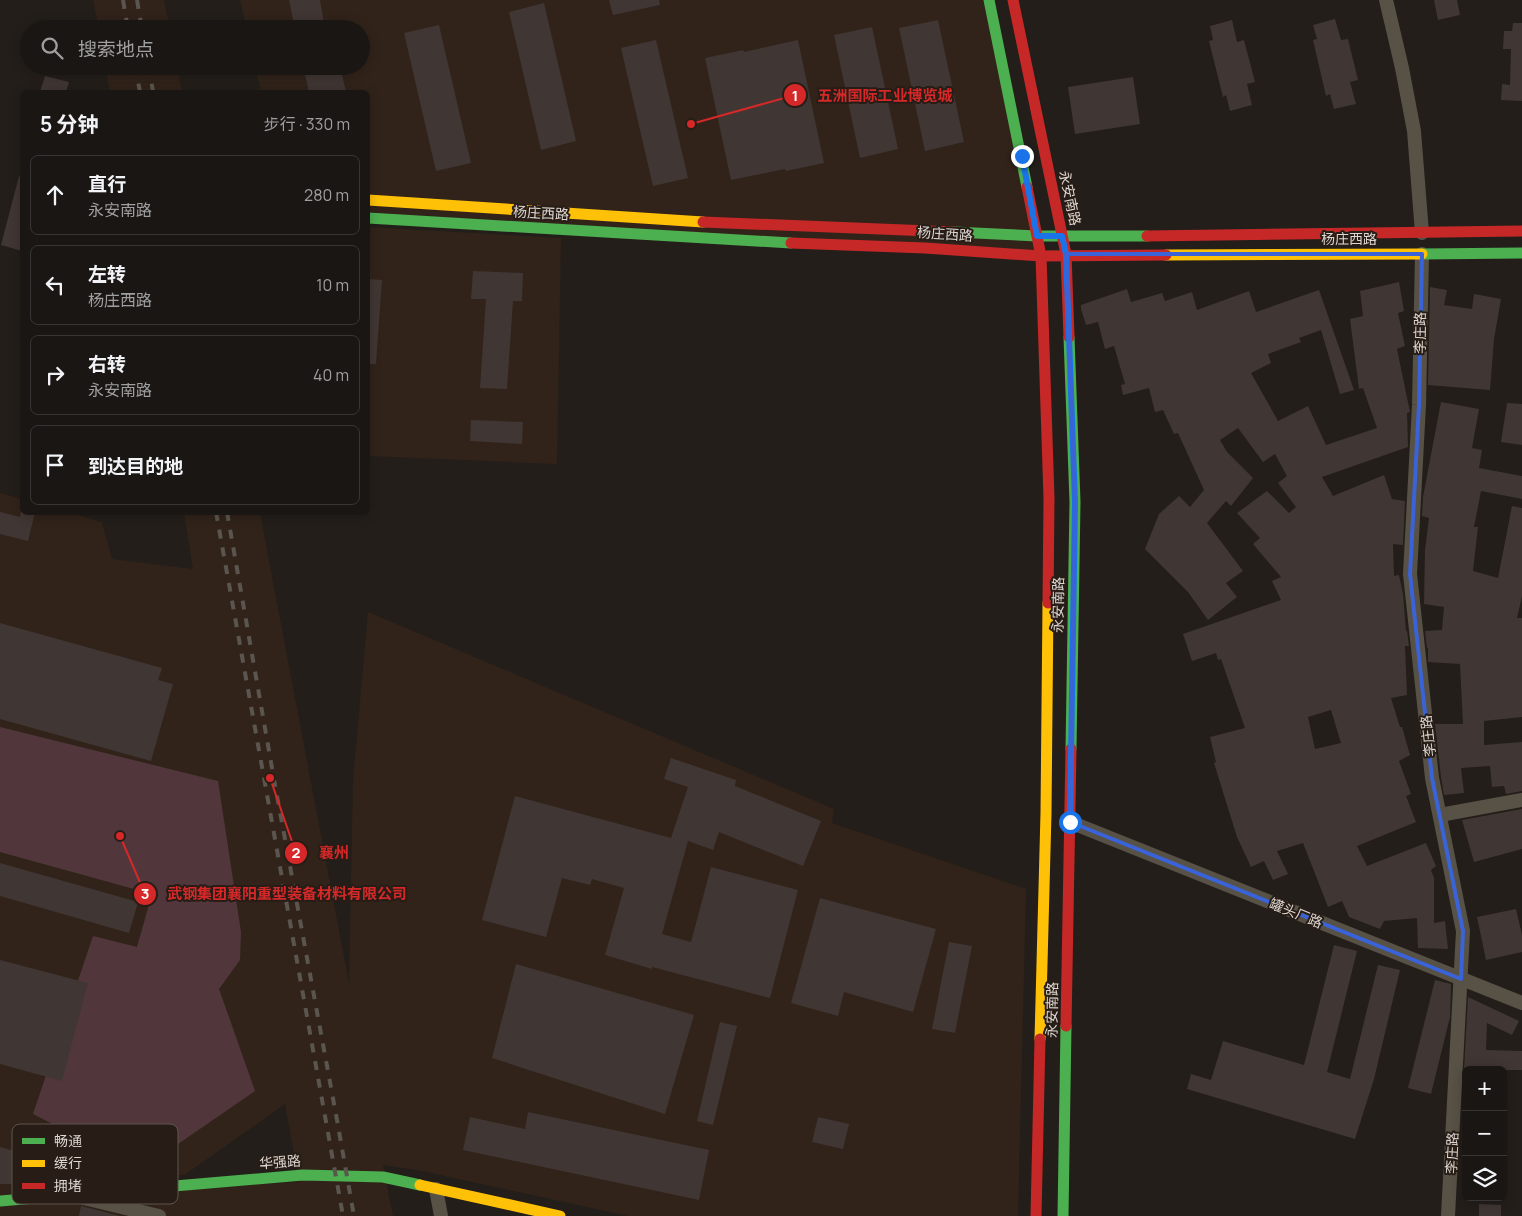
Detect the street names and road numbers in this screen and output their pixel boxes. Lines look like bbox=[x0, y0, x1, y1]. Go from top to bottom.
street label: 永安南路 bbox=[1055, 169, 1086, 227]
street label: 杨庄西路 bbox=[513, 202, 569, 223]
street label: 杨庄西路 bbox=[916, 222, 974, 245]
street label: 杨庄西路 bbox=[1321, 229, 1377, 248]
street label: 李庄路 bbox=[1410, 312, 1429, 354]
street label: 永安南路 bbox=[1048, 577, 1067, 633]
street label: 李庄路 bbox=[1416, 714, 1439, 758]
street label: 罐头厂路 bbox=[1267, 893, 1326, 932]
street label: 永安南路 bbox=[1042, 982, 1061, 1038]
street label: 李庄路 bbox=[1441, 1132, 1462, 1174]
street label: 华强路 bbox=[258, 1151, 302, 1172]

